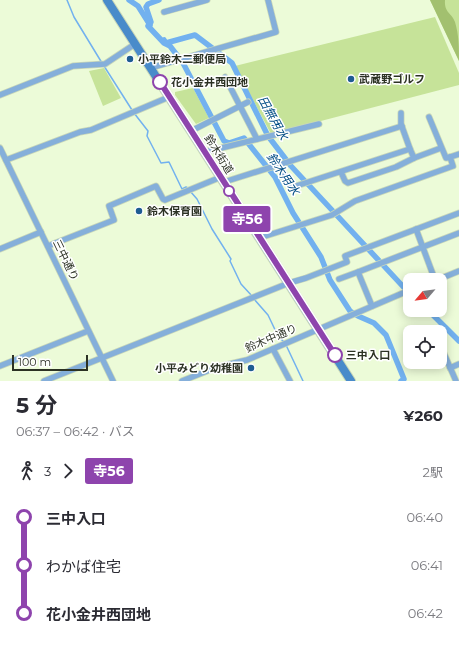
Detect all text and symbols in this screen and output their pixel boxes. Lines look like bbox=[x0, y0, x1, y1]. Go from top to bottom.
place label: 小平鈴木二郵便局 bbox=[138, 52, 226, 66]
marker: 小平鈴木二郵便局 bbox=[125, 54, 135, 64]
place label: 武蔵野ゴルフ bbox=[359, 72, 425, 86]
marker: 花小金井西団地 bbox=[152, 74, 168, 90]
marker: 武蔵野ゴルフ bbox=[346, 74, 356, 84]
place label: 花小金井西団地 bbox=[171, 75, 248, 89]
water label: 田無用水 bbox=[255, 93, 293, 144]
street label: 鈴木街道 bbox=[201, 132, 237, 176]
water label: 鈴木用水 bbox=[264, 150, 304, 199]
unlabelled marker bbox=[223, 185, 235, 197]
place label: 鈴木保育園 bbox=[147, 204, 202, 218]
marker: 鈴木保育園 bbox=[134, 206, 144, 216]
line badge: 寺56 bbox=[224, 206, 270, 232]
text: 寺56 bbox=[231, 210, 263, 228]
street label: 三中通り bbox=[50, 237, 82, 283]
north arrow bbox=[403, 273, 447, 317]
map controls bbox=[403, 273, 447, 369]
street label: 鈴木中通り bbox=[243, 321, 299, 355]
button: locate bbox=[403, 325, 447, 369]
marker: 三中入口 bbox=[327, 347, 343, 363]
place label: 三中入口 bbox=[346, 348, 390, 362]
scale bar bbox=[12, 353, 88, 372]
text: 100 m bbox=[18, 355, 51, 369]
place label: 小平みどり幼稚園 bbox=[155, 361, 243, 375]
marker: 小平みどり幼稚園 bbox=[246, 363, 256, 373]
text: 5 分 bbox=[16, 392, 57, 419]
text: ¥260 bbox=[403, 406, 443, 425]
text: 06:37 – 06:42 · バス bbox=[16, 423, 135, 439]
icon: walk bbox=[16, 460, 38, 482]
icon: forward bbox=[57, 460, 79, 482]
text: 寺56 bbox=[93, 462, 125, 480]
text: 3 bbox=[44, 463, 51, 479]
text: 2駅 bbox=[423, 464, 443, 480]
text: 三中入口 bbox=[46, 509, 106, 528]
text: 06:40 bbox=[407, 509, 443, 525]
text: わかば住宅 bbox=[46, 557, 121, 576]
text: 06:41 bbox=[411, 557, 443, 573]
text: 花小金井西団地 bbox=[46, 605, 151, 624]
text: 06:42 bbox=[408, 605, 443, 621]

